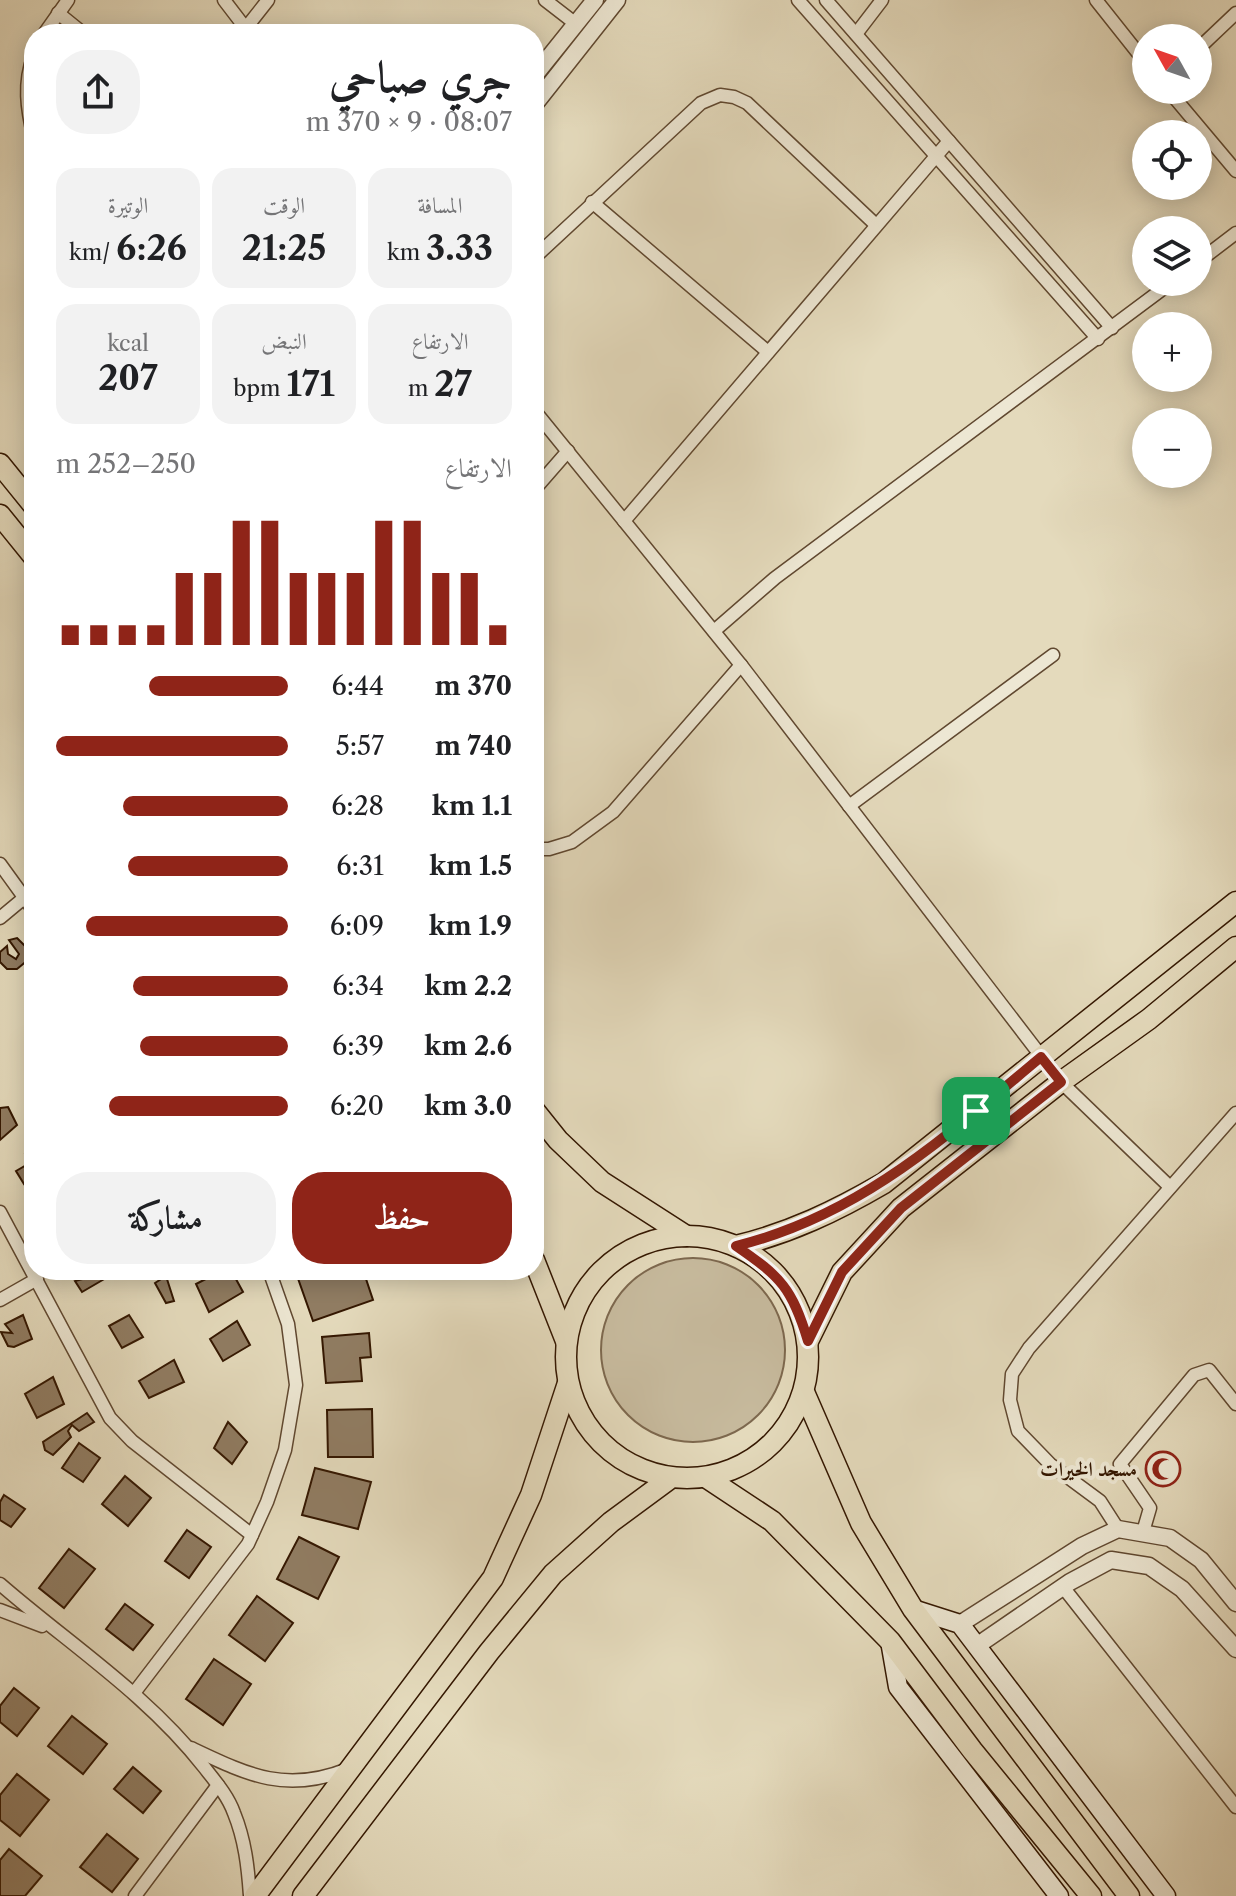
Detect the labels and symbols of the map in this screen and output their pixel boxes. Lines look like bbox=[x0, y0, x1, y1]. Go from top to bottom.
north arrow bbox=[1132, 24, 1212, 104]
pin bbox=[942, 1077, 1010, 1145]
mosque icon: مسجد الخيرات bbox=[1144, 1450, 1182, 1488]
place label: مسجد الخيرات bbox=[1040, 1457, 1137, 1481]

